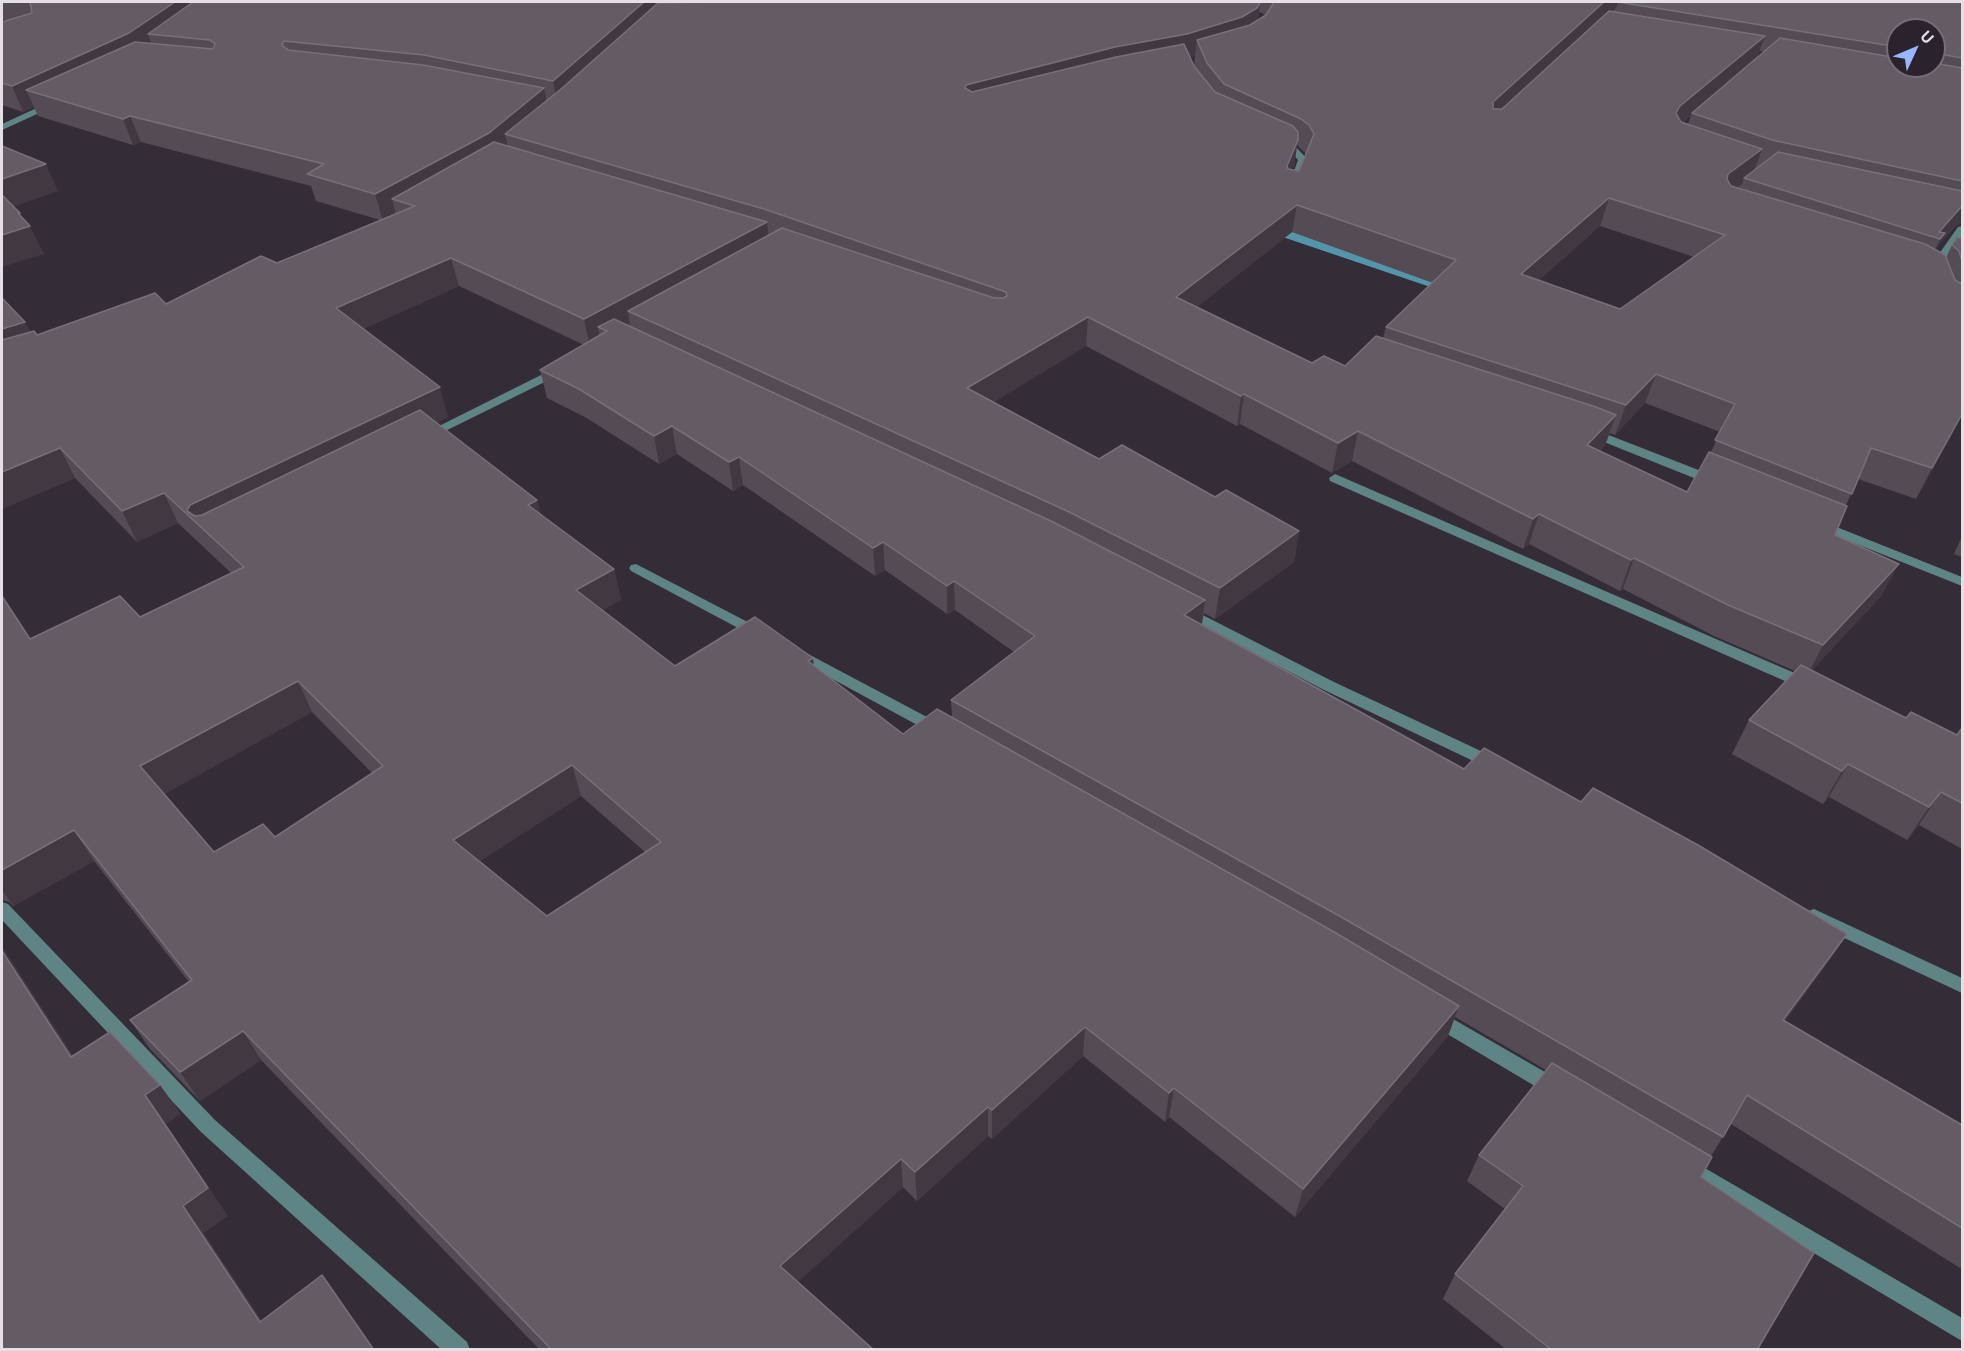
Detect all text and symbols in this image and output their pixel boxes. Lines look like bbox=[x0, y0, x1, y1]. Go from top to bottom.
north arrow bbox=[1886, 18, 1946, 78]
text: U bbox=[1917, 27, 1938, 47]

